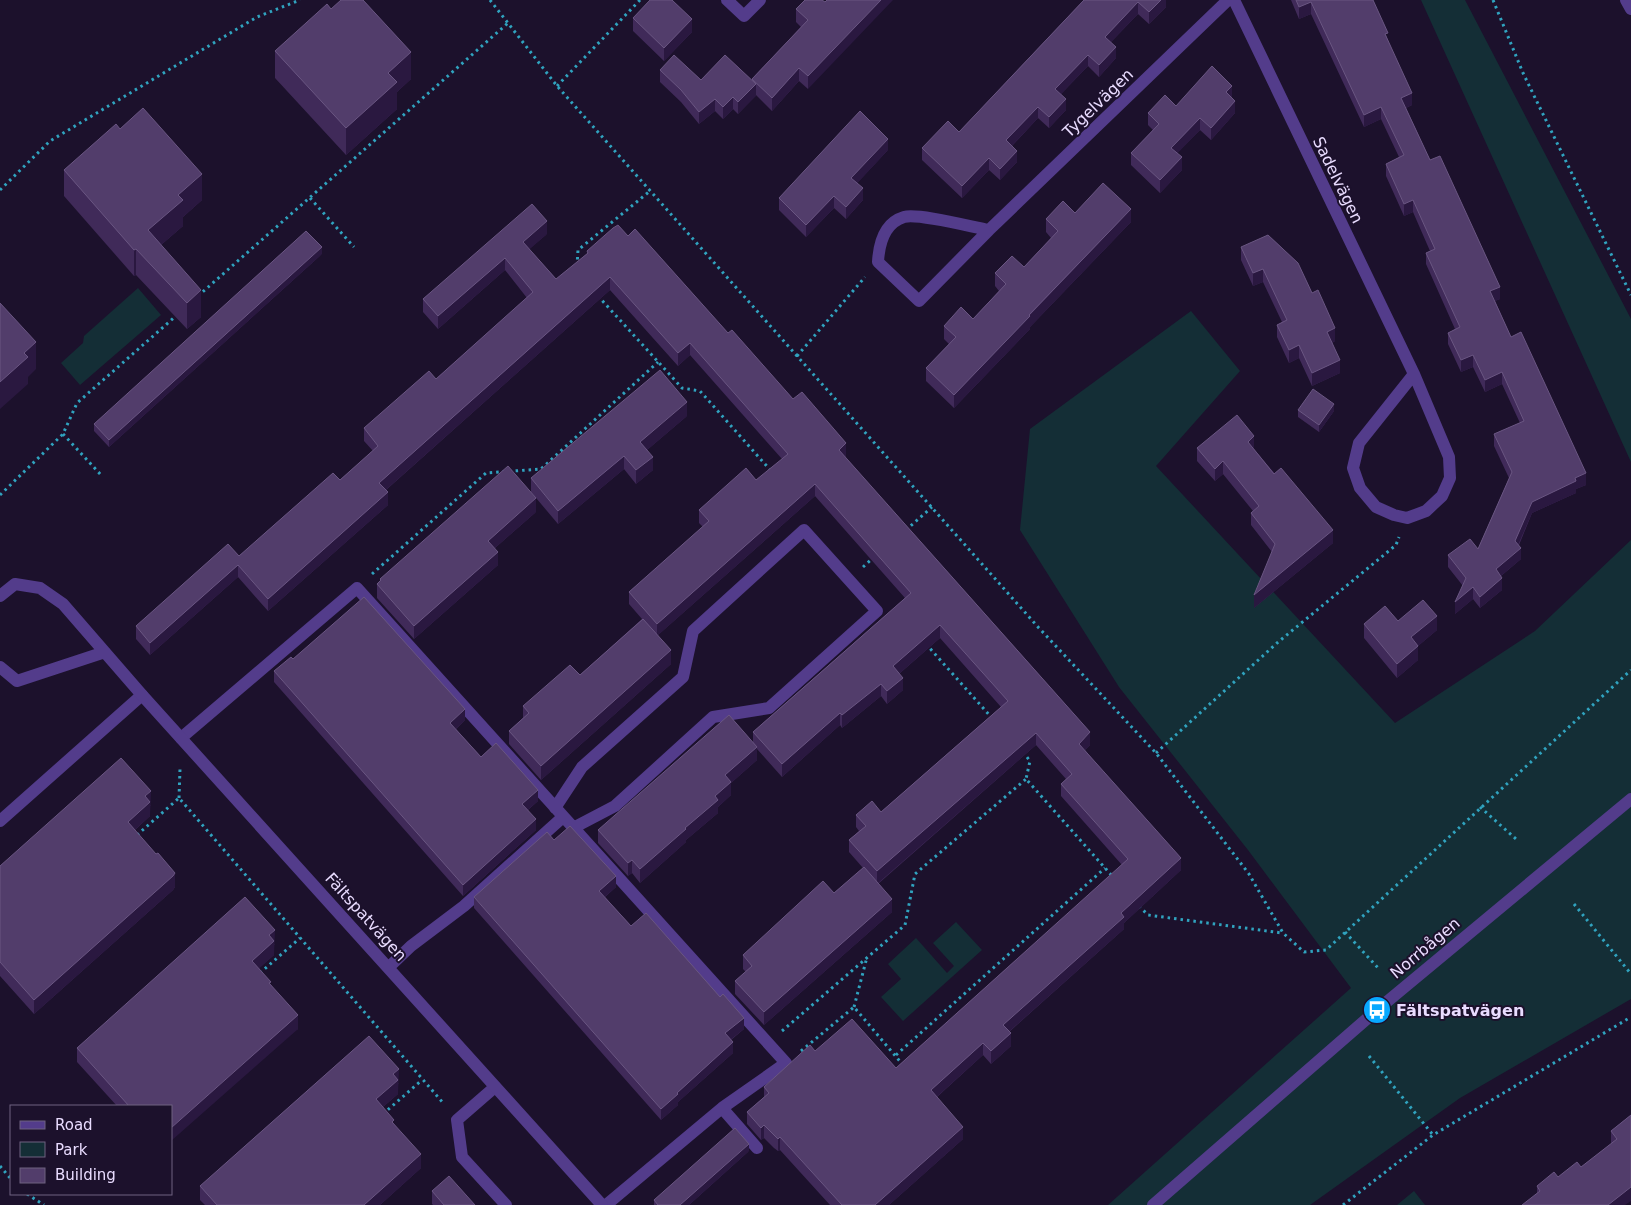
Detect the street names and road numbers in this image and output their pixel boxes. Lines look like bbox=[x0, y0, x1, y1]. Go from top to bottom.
street label: Tygelvägen bbox=[1058, 65, 1137, 142]
street label: Sadelvägen bbox=[1309, 134, 1367, 226]
street label: Fältspatvägen bbox=[321, 869, 411, 965]
street label: Norrbågen bbox=[1386, 913, 1464, 983]

